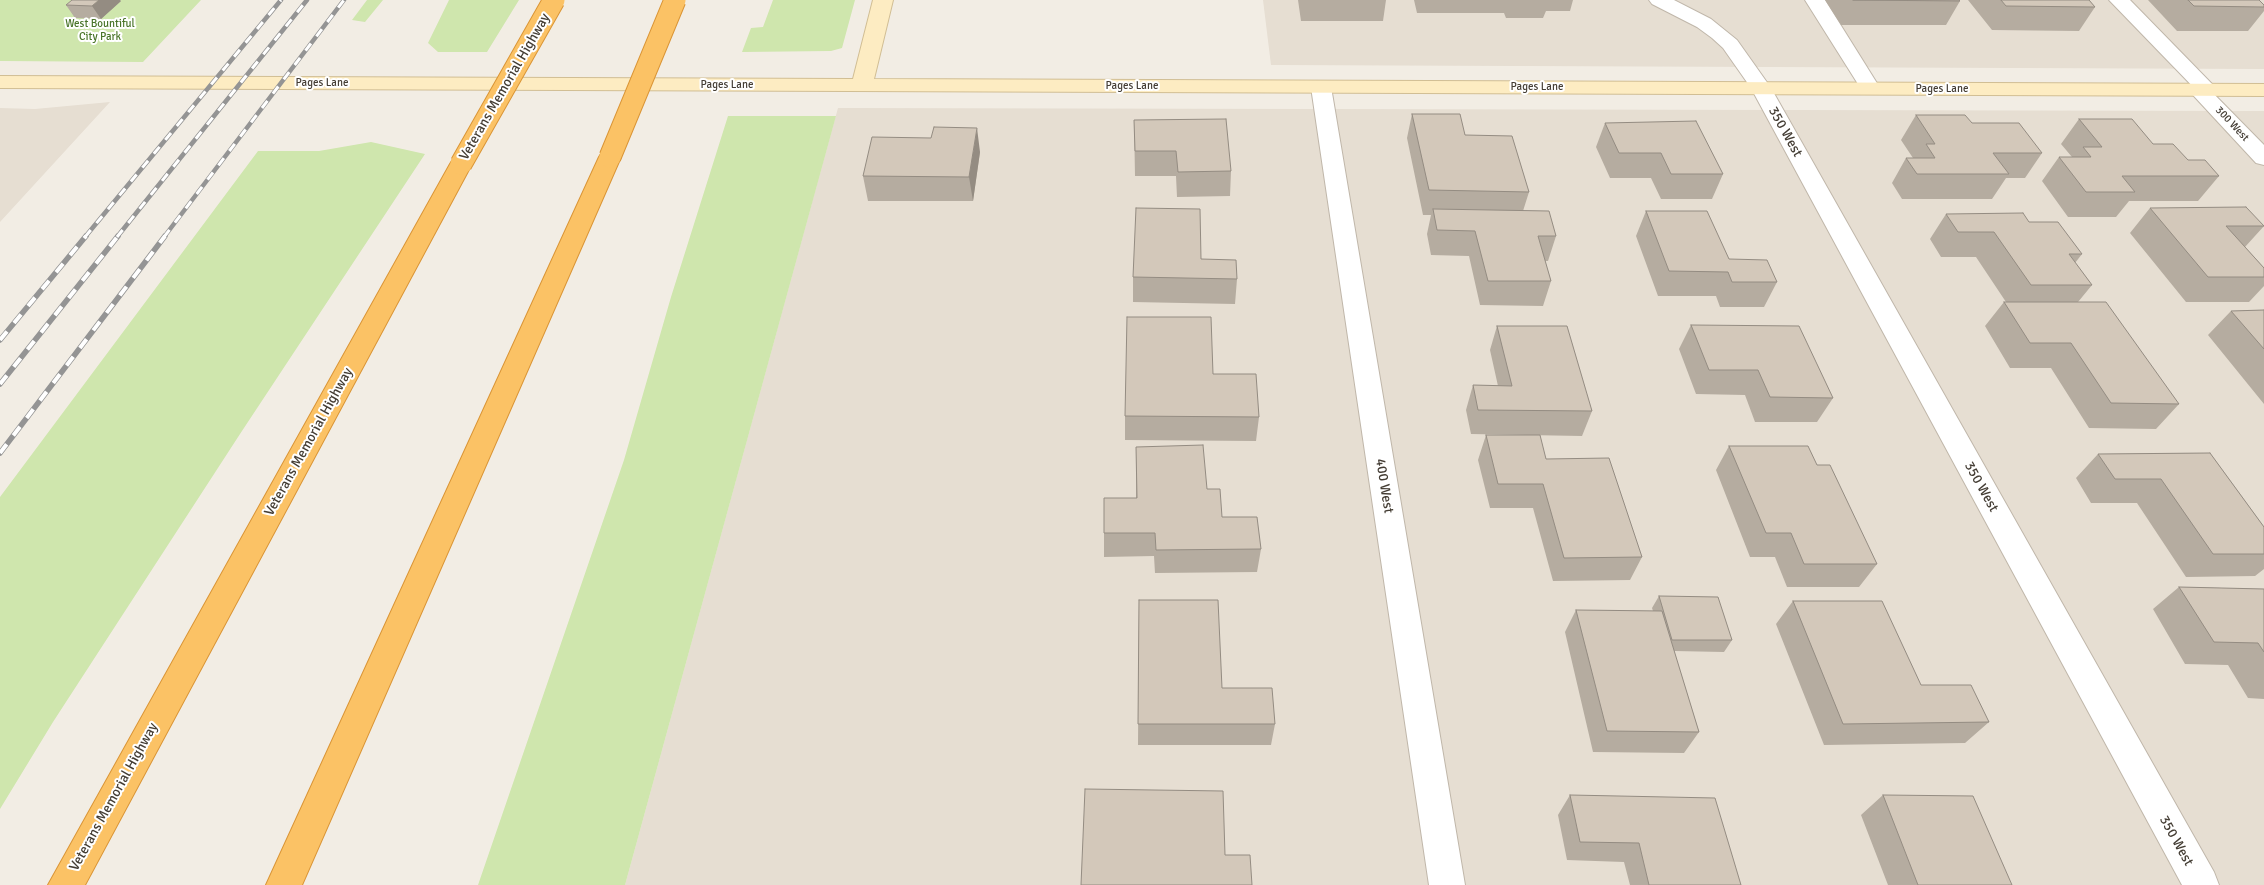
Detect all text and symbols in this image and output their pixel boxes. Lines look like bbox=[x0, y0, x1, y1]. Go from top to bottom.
street label: Veterans Memorial Highway bbox=[456, 11, 554, 163]
park label: West Bountiful City Park bbox=[65, 17, 135, 43]
street label: Pages Lane bbox=[296, 76, 348, 90]
street label: Pages Lane bbox=[701, 78, 753, 92]
street label: Pages Lane bbox=[1106, 79, 1158, 93]
street label: Pages Lane bbox=[1511, 80, 1563, 94]
street label: Pages Lane bbox=[1916, 82, 1968, 96]
street label: 350 West bbox=[1764, 104, 1806, 160]
street label: 300 West bbox=[2212, 104, 2252, 144]
street label: Veterans Memorial Highway bbox=[261, 365, 357, 519]
street label: 400 West bbox=[1371, 457, 1397, 515]
street label: 350 West bbox=[1960, 459, 2002, 515]
street label: Veterans Memorial Highway bbox=[66, 720, 162, 874]
street label: 350 West bbox=[2155, 813, 2197, 869]

